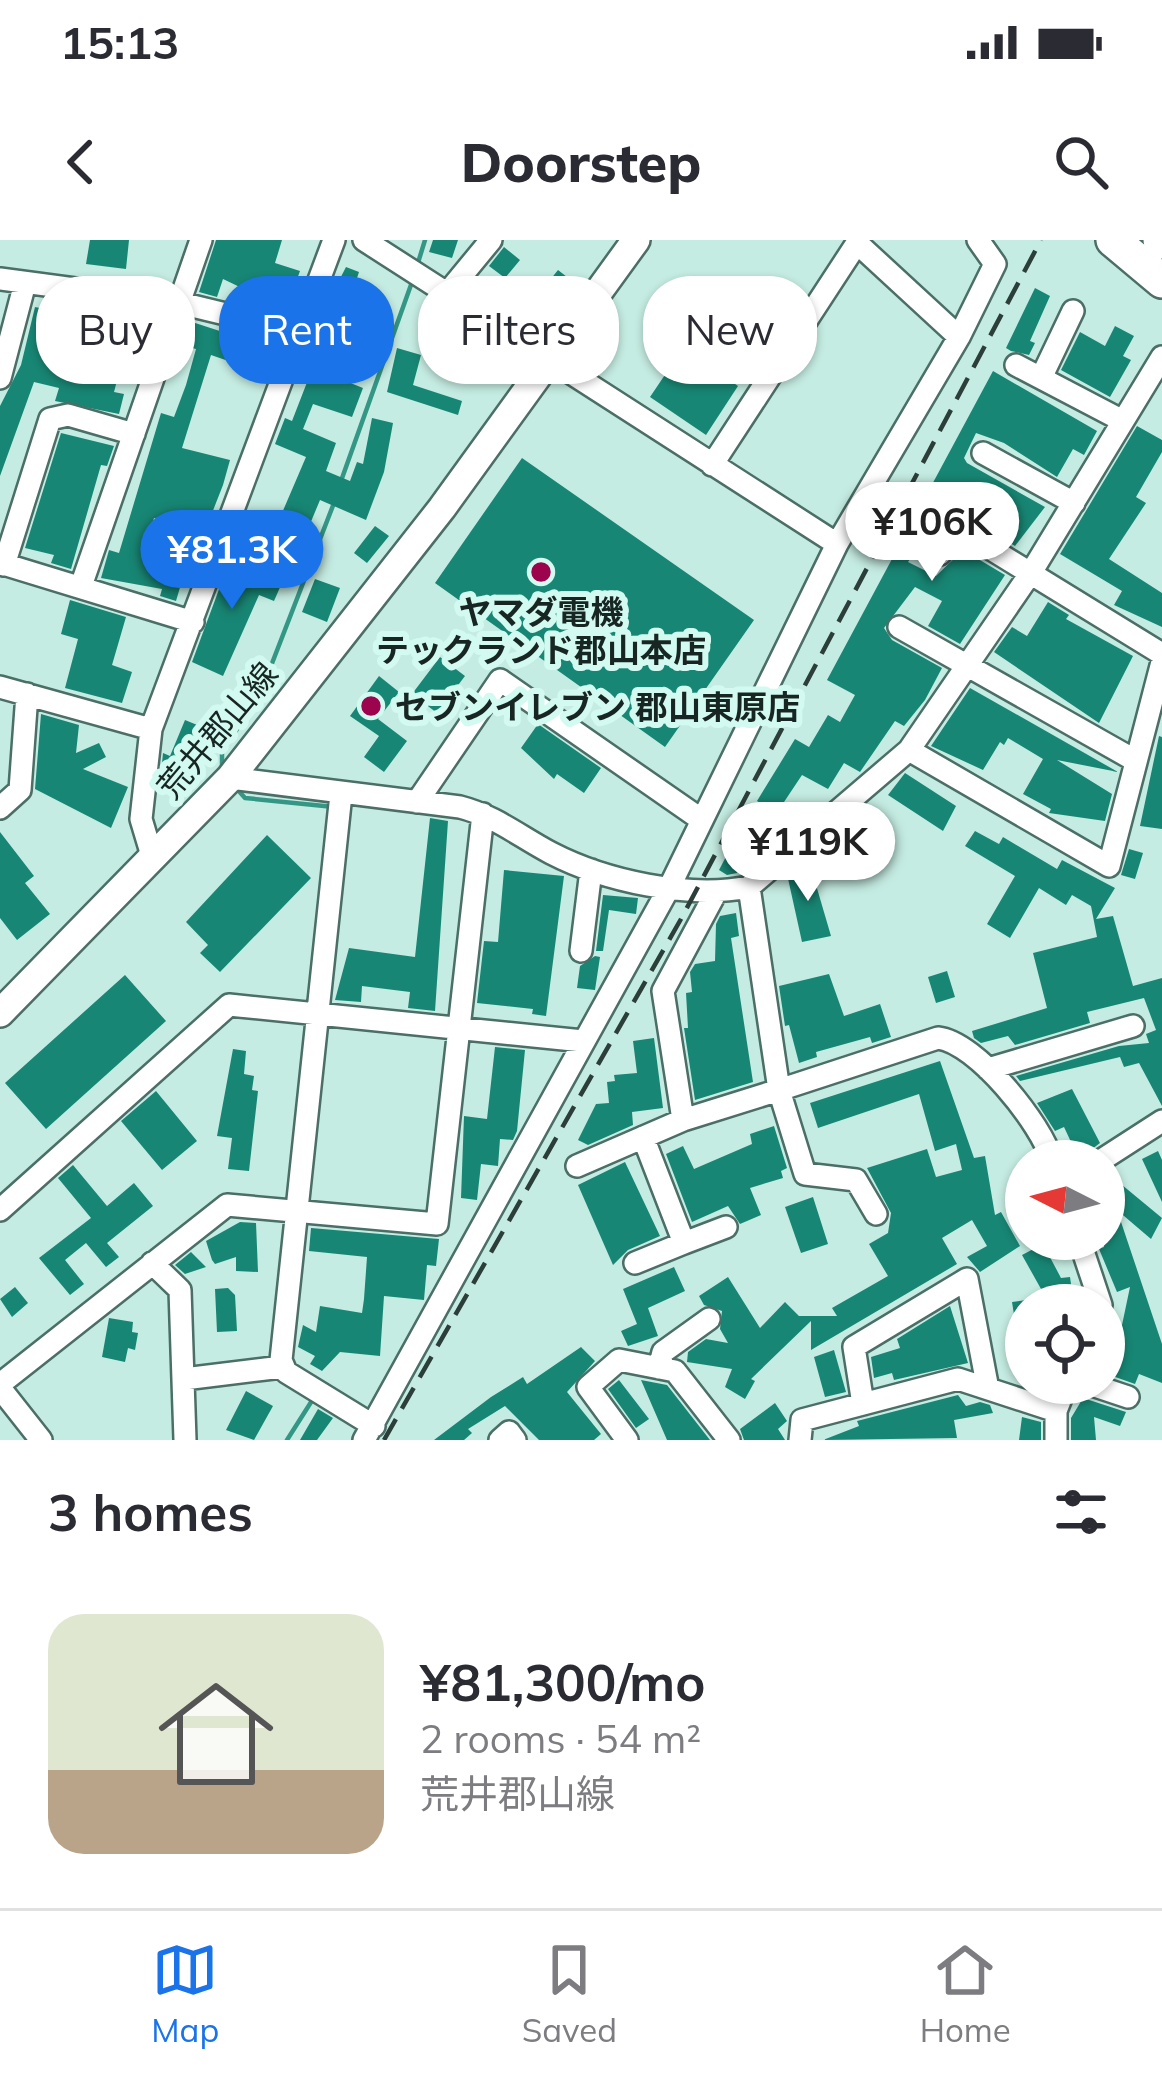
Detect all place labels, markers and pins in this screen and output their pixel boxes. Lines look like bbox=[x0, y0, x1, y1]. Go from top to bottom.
pin: ¥106K bbox=[848, 482, 1016, 584]
pin: ¥81.3K bbox=[134, 510, 330, 612]
marker: ヤマダ電機 テックランド郡山本店 bbox=[528, 559, 554, 585]
place label: ヤマダ電機 テックランド郡山本店 bbox=[376, 591, 706, 670]
place label: セブンイレブン 郡山東原店 bbox=[395, 686, 800, 727]
marker: セブンイレブン 郡山東原店 bbox=[358, 693, 384, 719]
pin: ¥119K bbox=[724, 802, 892, 904]

